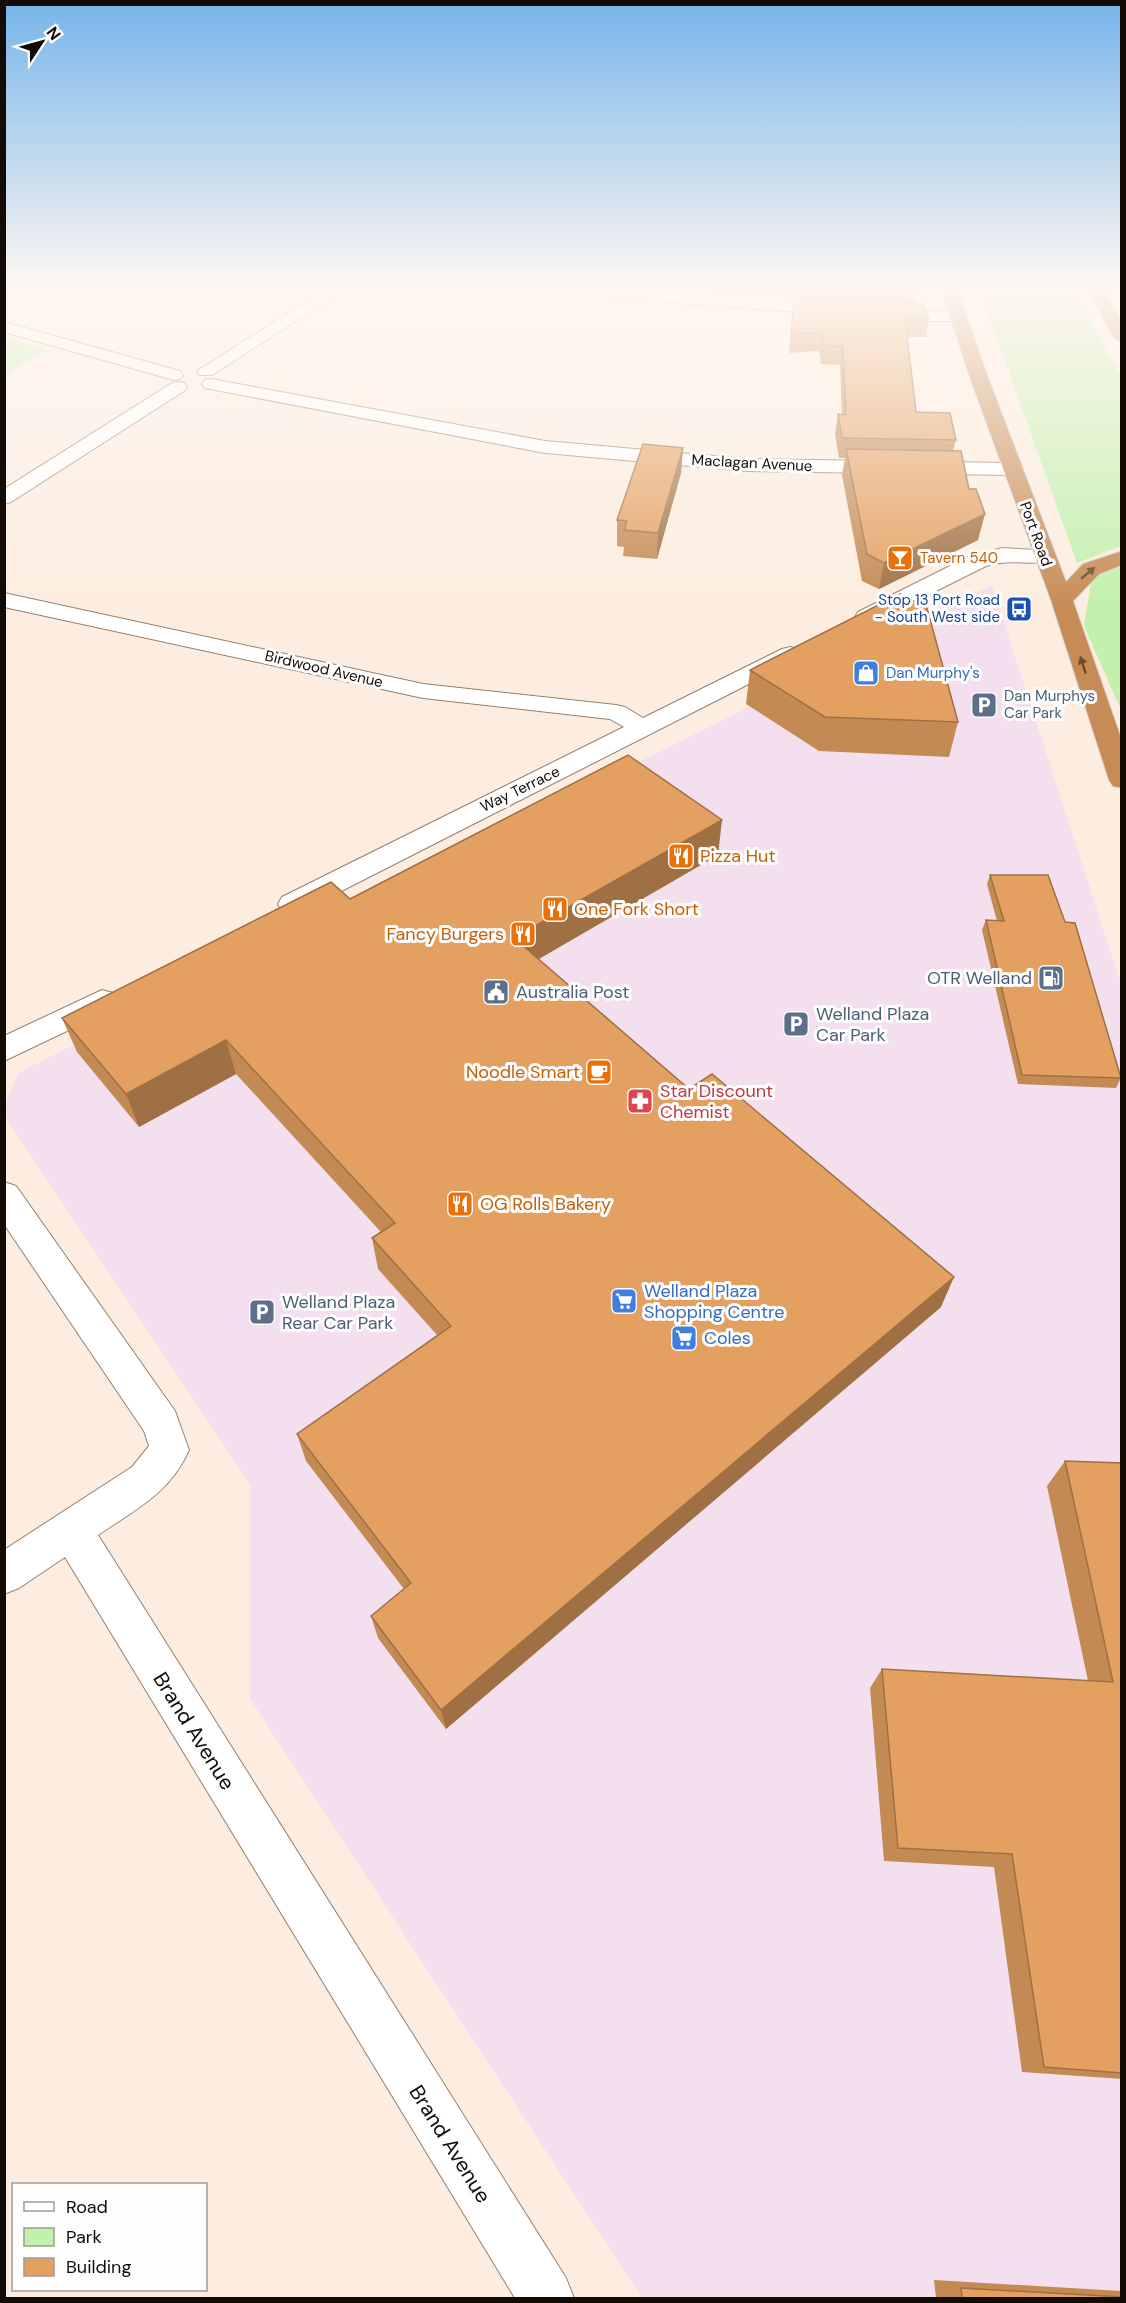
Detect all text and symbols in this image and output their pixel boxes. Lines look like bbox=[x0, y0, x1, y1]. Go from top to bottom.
north arrow bbox=[12, 12, 72, 72]
text: N bbox=[42, 23, 66, 44]
street label: Maclagan Avenue bbox=[691, 450, 813, 476]
street label: Port Road bbox=[1015, 499, 1057, 569]
bar icon: Tavern 540 bbox=[885, 543, 915, 573]
place label: Tavern 540 bbox=[920, 548, 998, 568]
one-way arrow bbox=[1080, 567, 1096, 580]
place label: Stop 13 Port Road - South West side bbox=[875, 590, 1000, 627]
bus stop icon: Stop 13 Port Road - South West side bbox=[1004, 594, 1034, 624]
street label: Birdwood Avenue bbox=[263, 646, 385, 692]
one-way arrow bbox=[1078, 656, 1087, 674]
shop icon: Dan Murphy's bbox=[851, 658, 881, 688]
place label: Dan Murphy's bbox=[886, 663, 980, 683]
place label: Dan Murphys Car Park bbox=[1004, 686, 1095, 723]
parking icon: Dan Murphys Car Park bbox=[969, 690, 999, 720]
street label: Way Terrace bbox=[477, 761, 563, 817]
restaurant icon: Pizza Hut bbox=[666, 841, 696, 871]
place label: Pizza Hut bbox=[700, 844, 775, 868]
restaurant icon: One Fork Short bbox=[540, 894, 570, 924]
place label: One Fork Short bbox=[574, 897, 699, 921]
restaurant icon: Fancy Burgers bbox=[508, 919, 538, 949]
place label: Fancy Burgers bbox=[387, 922, 504, 946]
fuel station icon: OTR Welland bbox=[1036, 963, 1066, 993]
place label: OTR Welland bbox=[927, 966, 1032, 990]
public building icon: Australia Post bbox=[481, 977, 511, 1007]
place label: Australia Post bbox=[516, 980, 629, 1004]
place label: Welland Plaza Car Park bbox=[816, 1002, 929, 1047]
parking icon: Welland Plaza Car Park bbox=[781, 1009, 811, 1039]
cafe icon: Noodle Smart bbox=[584, 1057, 614, 1087]
place label: Noodle Smart bbox=[466, 1060, 580, 1084]
place label: Star Discount Chemist bbox=[660, 1079, 773, 1124]
pharmacy icon: Star Discount Chemist bbox=[625, 1086, 655, 1116]
restaurant icon: OG Rolls Bakery bbox=[445, 1189, 475, 1219]
place label: OG Rolls Bakery bbox=[480, 1192, 611, 1216]
place label: Welland Plaza Shopping Centre bbox=[644, 1279, 785, 1324]
supermarket icon: Welland Plaza Shopping Centre bbox=[609, 1286, 639, 1316]
place label: Welland Plaza Rear Car Park bbox=[282, 1290, 395, 1335]
parking icon: Welland Plaza Rear Car Park bbox=[247, 1297, 277, 1327]
supermarket icon: Coles bbox=[669, 1323, 699, 1353]
place label: Coles bbox=[704, 1326, 751, 1350]
street label: Brand Avenue bbox=[147, 1667, 241, 1795]
street label: Brand Avenue bbox=[403, 2080, 497, 2208]
legend bbox=[12, 2183, 207, 2291]
text: Road bbox=[66, 2195, 108, 2219]
text: Park bbox=[66, 2225, 102, 2249]
text: Building bbox=[66, 2255, 131, 2279]

